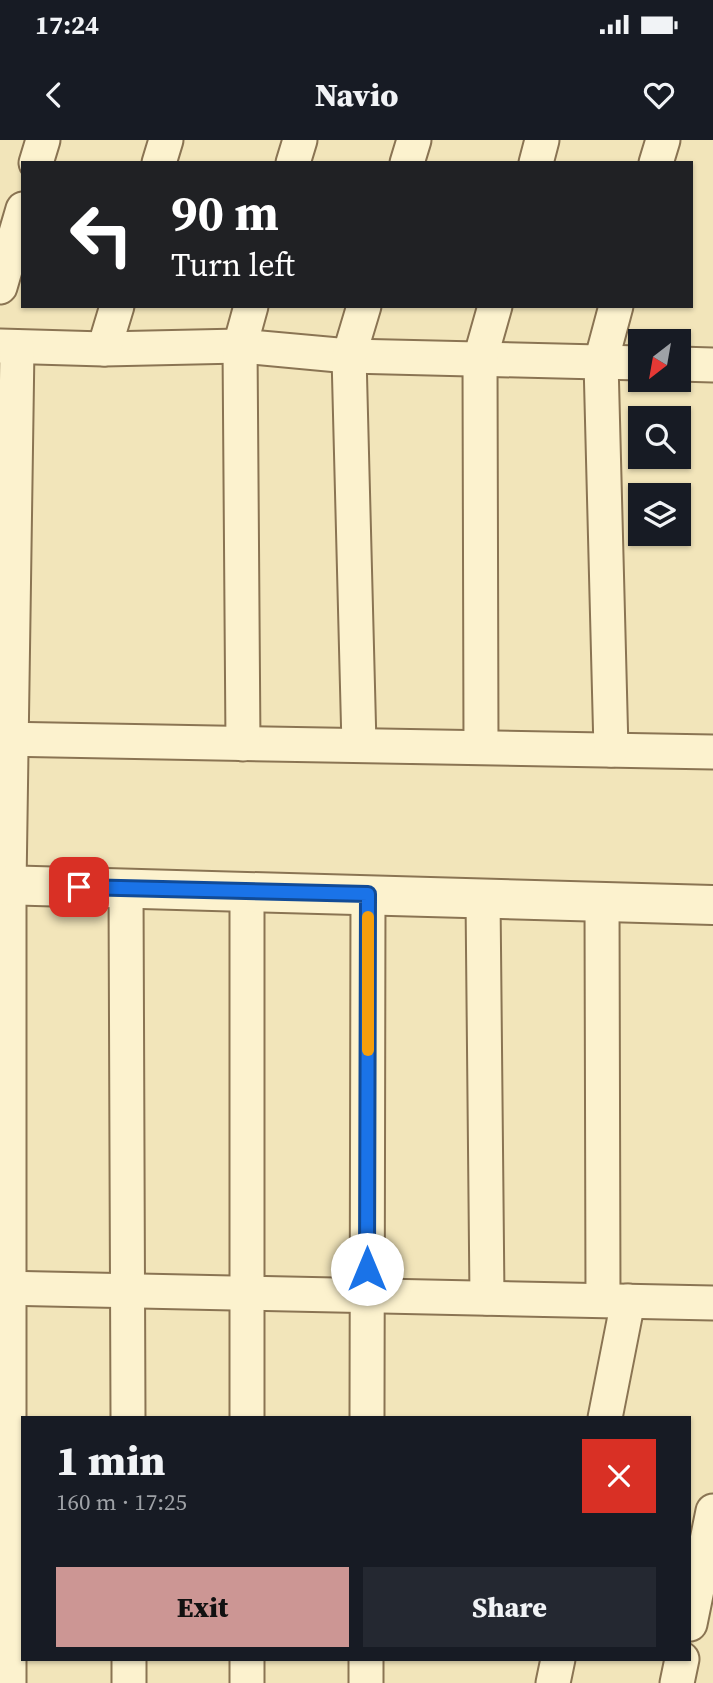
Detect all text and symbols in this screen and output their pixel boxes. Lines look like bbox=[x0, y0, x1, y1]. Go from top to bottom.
text: 17:24 bbox=[35, 7, 99, 43]
text: Navio bbox=[315, 73, 398, 117]
icon: back bbox=[35, 76, 73, 114]
icon: heart bbox=[640, 76, 678, 114]
text: 90 m bbox=[171, 179, 279, 246]
icon: left bbox=[56, 189, 147, 280]
text: Turn left bbox=[171, 243, 295, 287]
north arrow bbox=[628, 329, 691, 392]
map controls bbox=[628, 329, 691, 546]
button: search bbox=[628, 406, 691, 469]
button: layers bbox=[628, 483, 691, 546]
pin bbox=[49, 857, 109, 917]
icon: arrive bbox=[60, 868, 98, 906]
position arrow bbox=[330, 1232, 404, 1306]
text: 1 min bbox=[56, 1431, 166, 1489]
button: close bbox=[582, 1439, 656, 1513]
text: 160 m · 17:25 bbox=[56, 1486, 187, 1518]
button: Exit bbox=[56, 1567, 349, 1647]
button: Share bbox=[363, 1567, 656, 1647]

